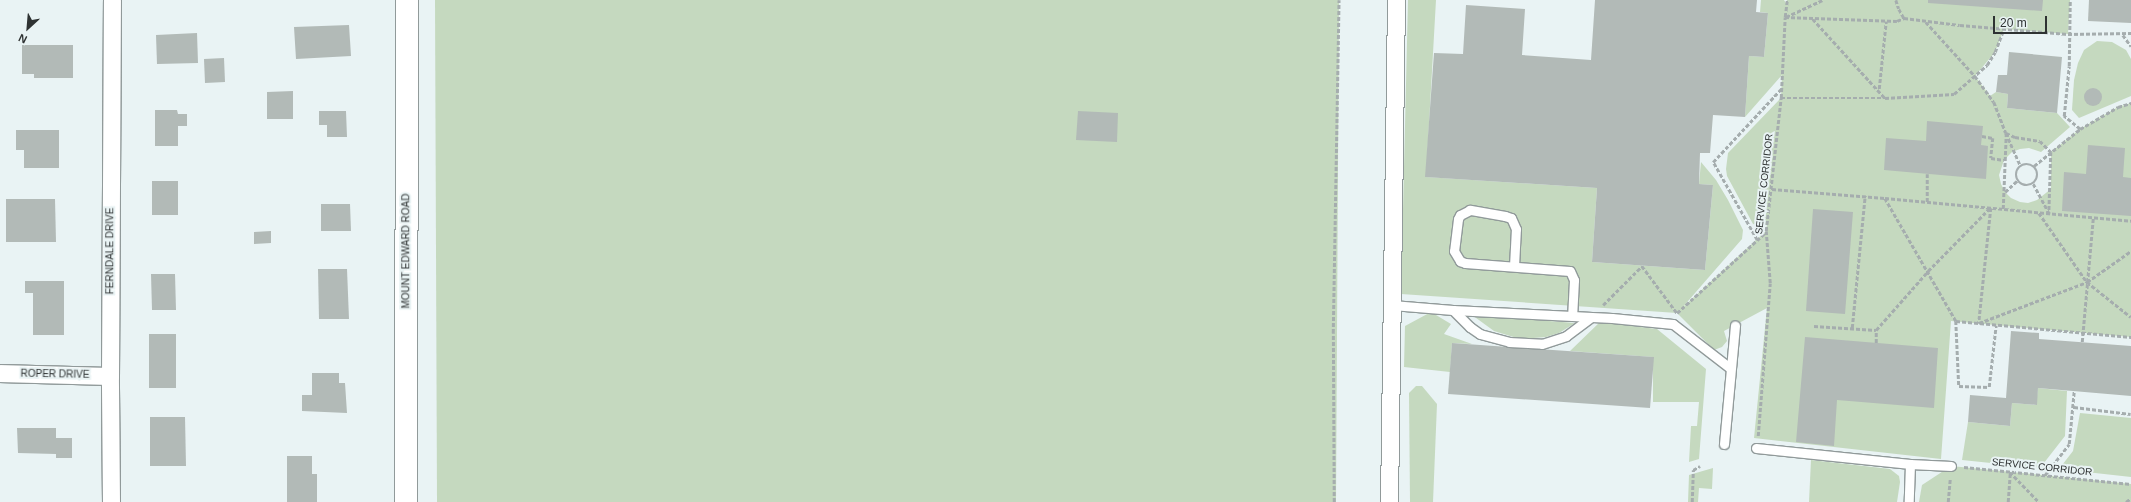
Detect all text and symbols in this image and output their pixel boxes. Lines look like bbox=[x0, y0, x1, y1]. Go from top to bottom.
north arrow bbox=[8, 8, 48, 48]
scale bar bbox=[1995, 8, 2049, 34]
text: 20 m bbox=[2000, 16, 2027, 30]
text: N bbox=[17, 32, 29, 46]
street label: SERVICE CORRIDOR bbox=[1753, 133, 1775, 235]
street label: MOUNT EDWARD ROAD bbox=[400, 193, 412, 309]
street label: FERNDALE DRIVE bbox=[104, 208, 116, 294]
street label: ROPER DRIVE bbox=[20, 367, 90, 381]
street label: SERVICE CORRIDOR bbox=[1991, 456, 2093, 478]

